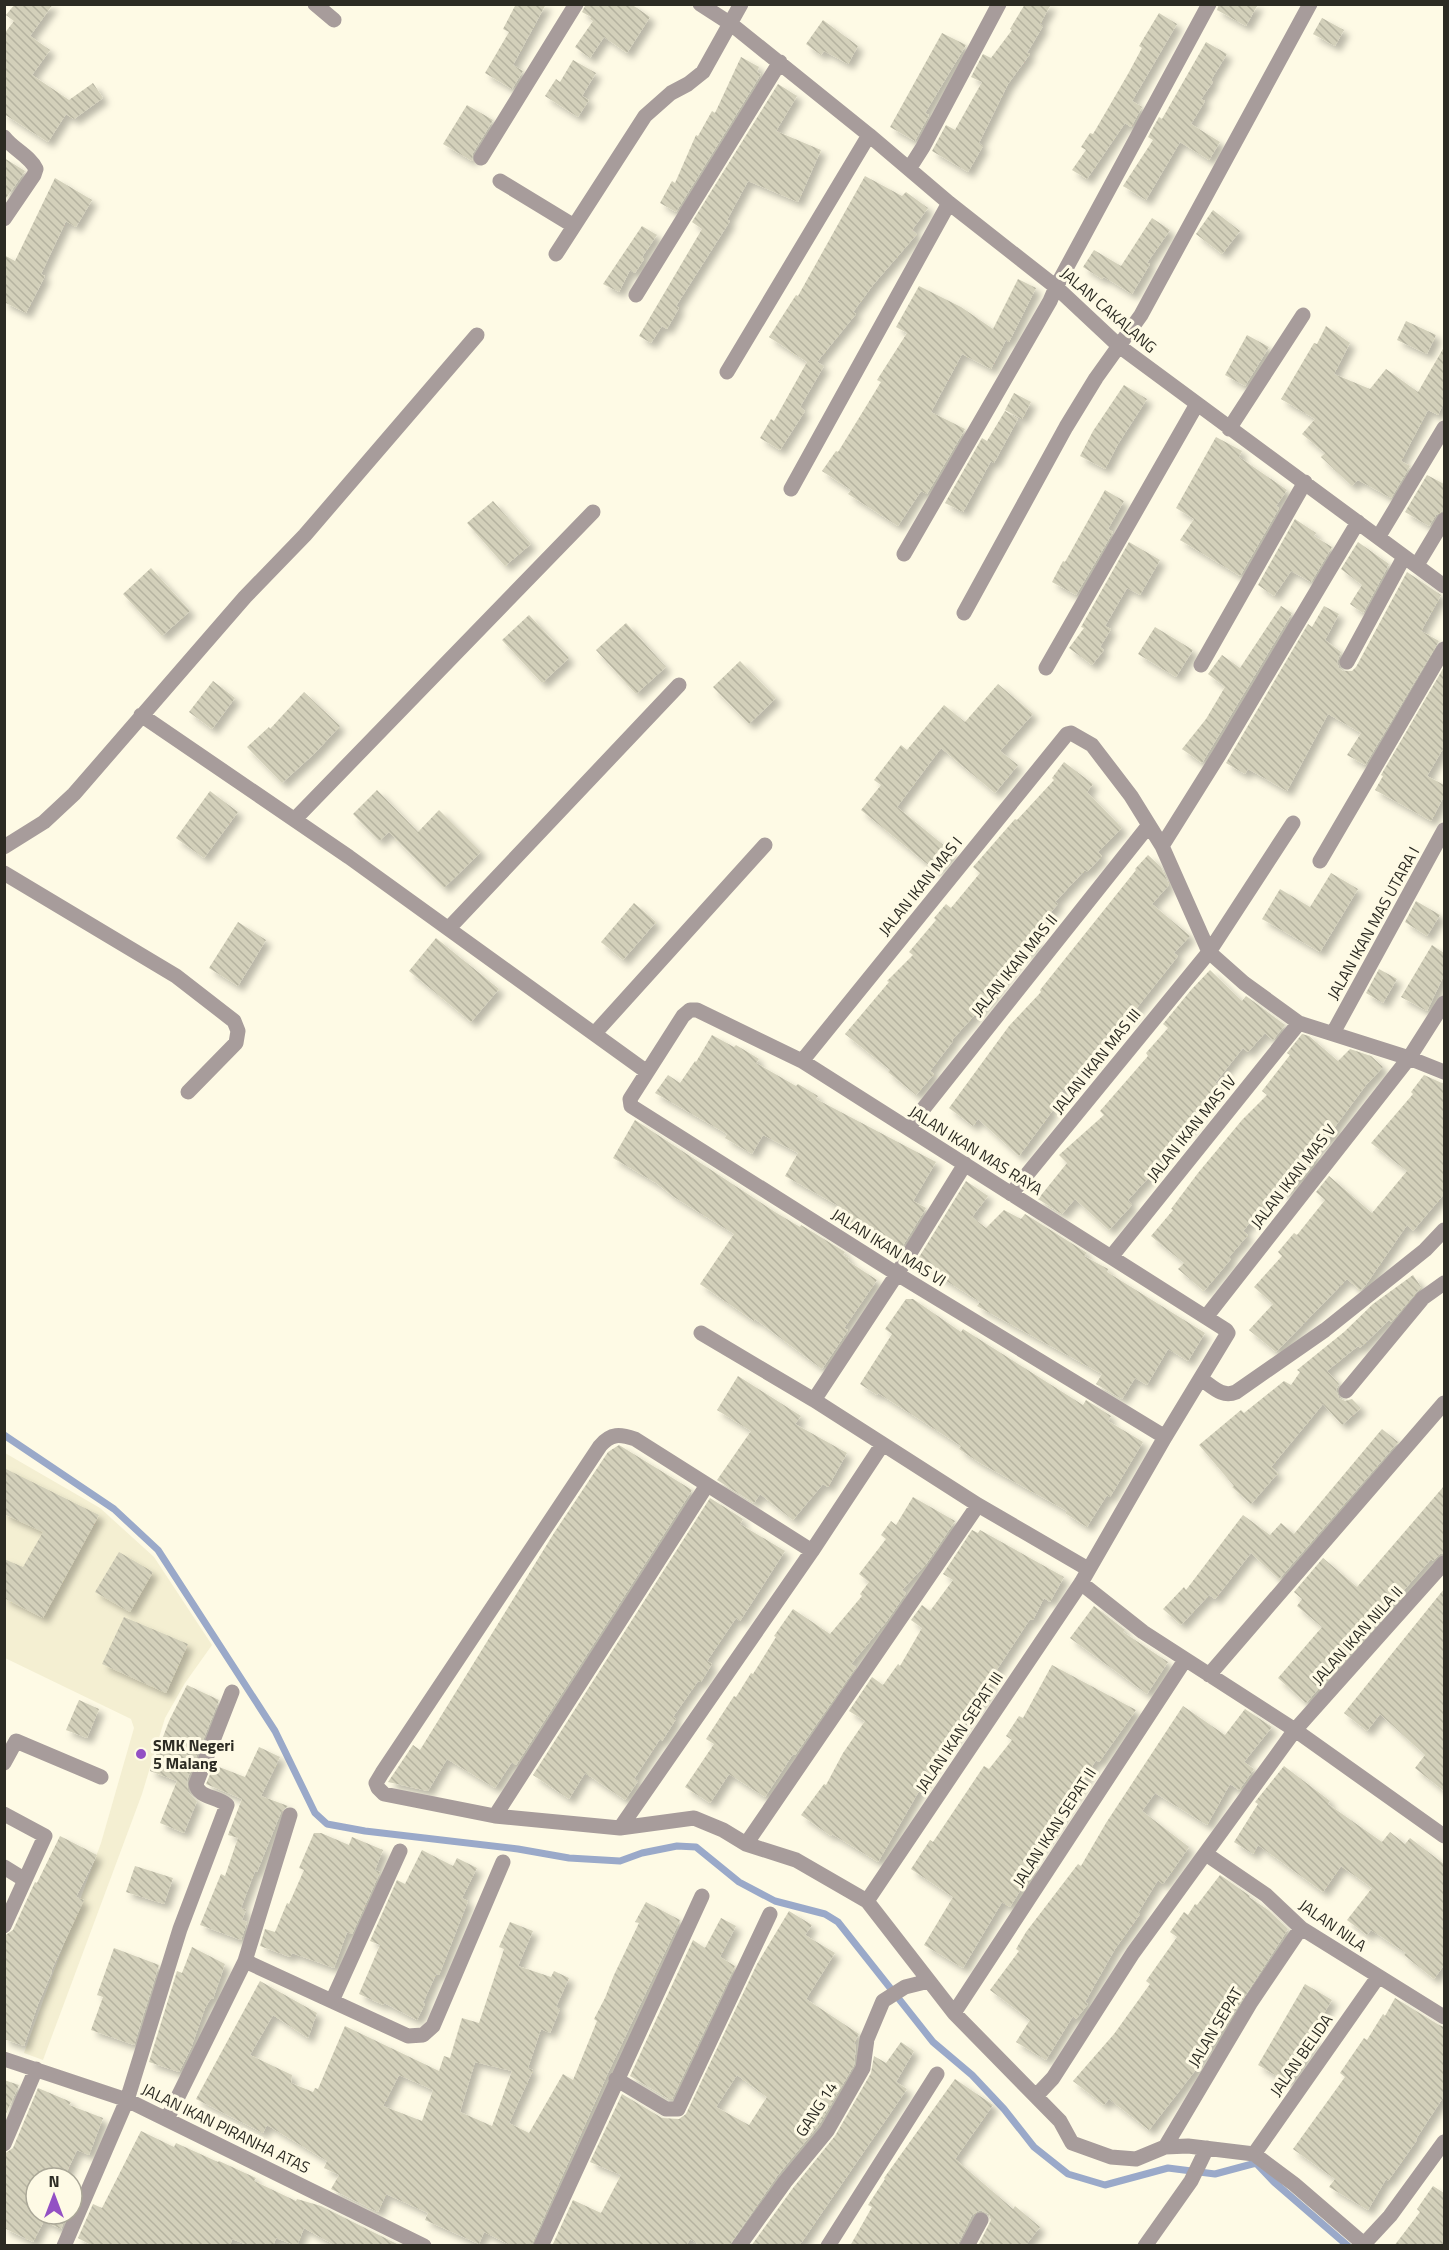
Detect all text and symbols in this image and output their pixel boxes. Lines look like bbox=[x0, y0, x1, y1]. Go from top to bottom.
street label: JALAN CAKALANG bbox=[1056, 261, 1162, 359]
street label: JALAN IKAN MAS I bbox=[872, 831, 968, 941]
street label: JALAN IKAN MAS UTARA I bbox=[1321, 842, 1425, 1004]
street label: JALAN IKAN MAS II bbox=[965, 909, 1063, 1021]
street label: JALAN IKAN MAS III bbox=[1046, 1003, 1146, 1119]
street label: JALAN IKAN MAS IV bbox=[1140, 1070, 1242, 1186]
street label: JALAN IKAN MAS RAYA bbox=[905, 1099, 1048, 1201]
street label: JALAN IKAN MAS V bbox=[1244, 1119, 1342, 1233]
street label: JALAN IKAN MAS VI bbox=[827, 1202, 951, 1292]
street label: JALAN IKAN NILA II bbox=[1306, 1580, 1408, 1690]
street label: JALAN IKAN SEPAT III bbox=[909, 1667, 1009, 1797]
place label: SMK Negeri 5 Malang bbox=[153, 1733, 234, 1775]
marker: SMK Negeri 5 Malang bbox=[134, 1747, 148, 1761]
street label: JALAN IKAN SEPAT II bbox=[1006, 1763, 1102, 1891]
street label: JALAN NILA bbox=[1294, 1893, 1372, 1957]
street label: JALAN SEPAT bbox=[1182, 1982, 1249, 2072]
street label: JALAN BELIDA bbox=[1264, 2009, 1339, 2101]
street label: JALAN IKAN PIRANHA ATAS bbox=[138, 2077, 314, 2179]
street label: GANG 14 bbox=[789, 2077, 843, 2141]
north arrow bbox=[24, 2166, 84, 2226]
text: N bbox=[48, 2169, 60, 2193]

